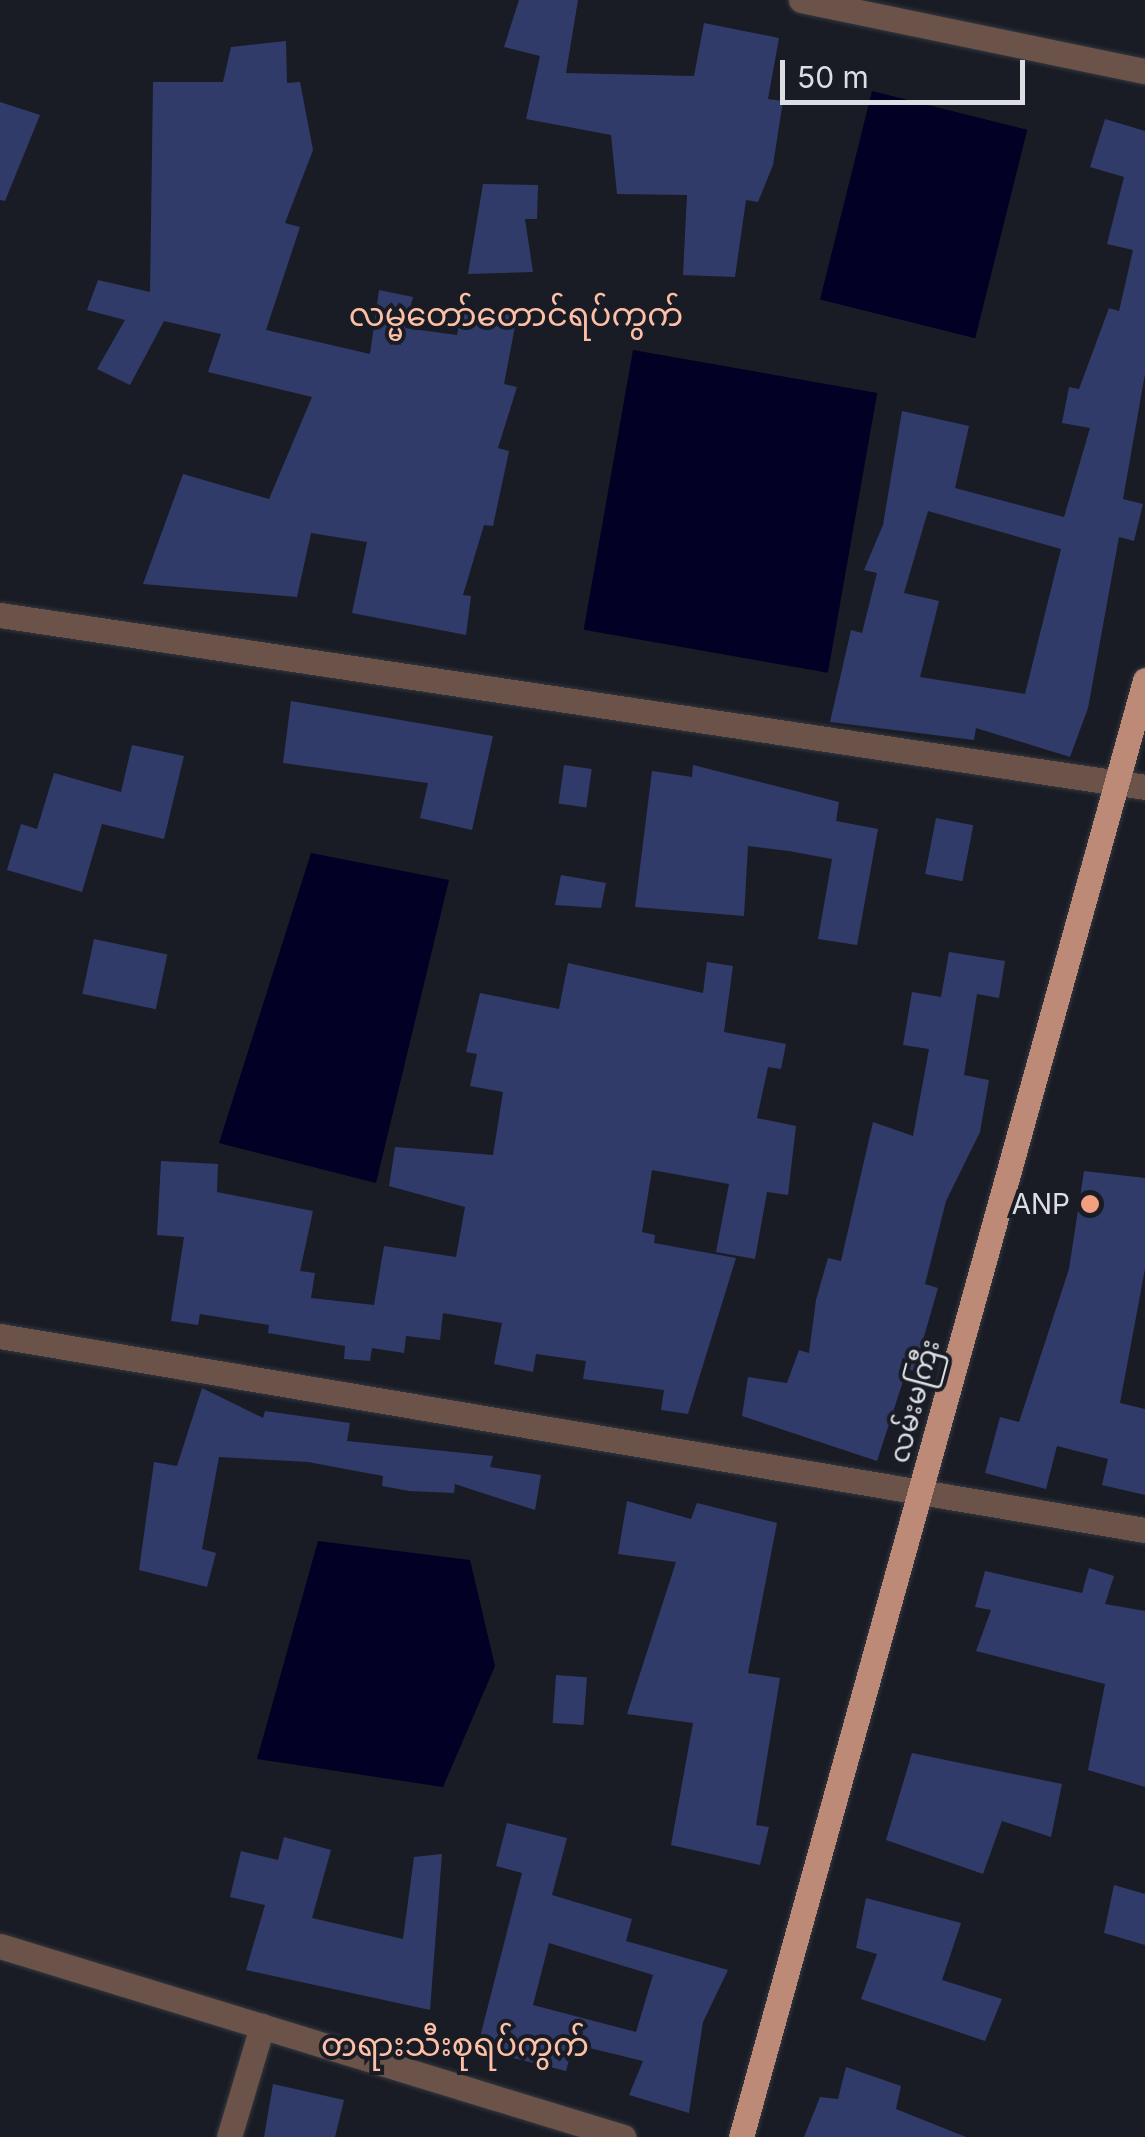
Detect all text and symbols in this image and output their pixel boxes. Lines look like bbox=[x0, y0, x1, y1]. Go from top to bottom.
scale bar bbox=[785, 40, 1030, 102]
text: 50 m bbox=[797, 59, 869, 95]
district label: လမ္မတော်တောင်ရပ်ကွက် bbox=[349, 296, 683, 334]
place label: ANP bbox=[1012, 1187, 1070, 1221]
marker: ANP bbox=[1079, 1193, 1101, 1215]
street label: လမ်းမကြီး bbox=[881, 1335, 947, 1467]
district label: တရားသီးစုရပ်ကွက် bbox=[321, 2026, 589, 2064]

